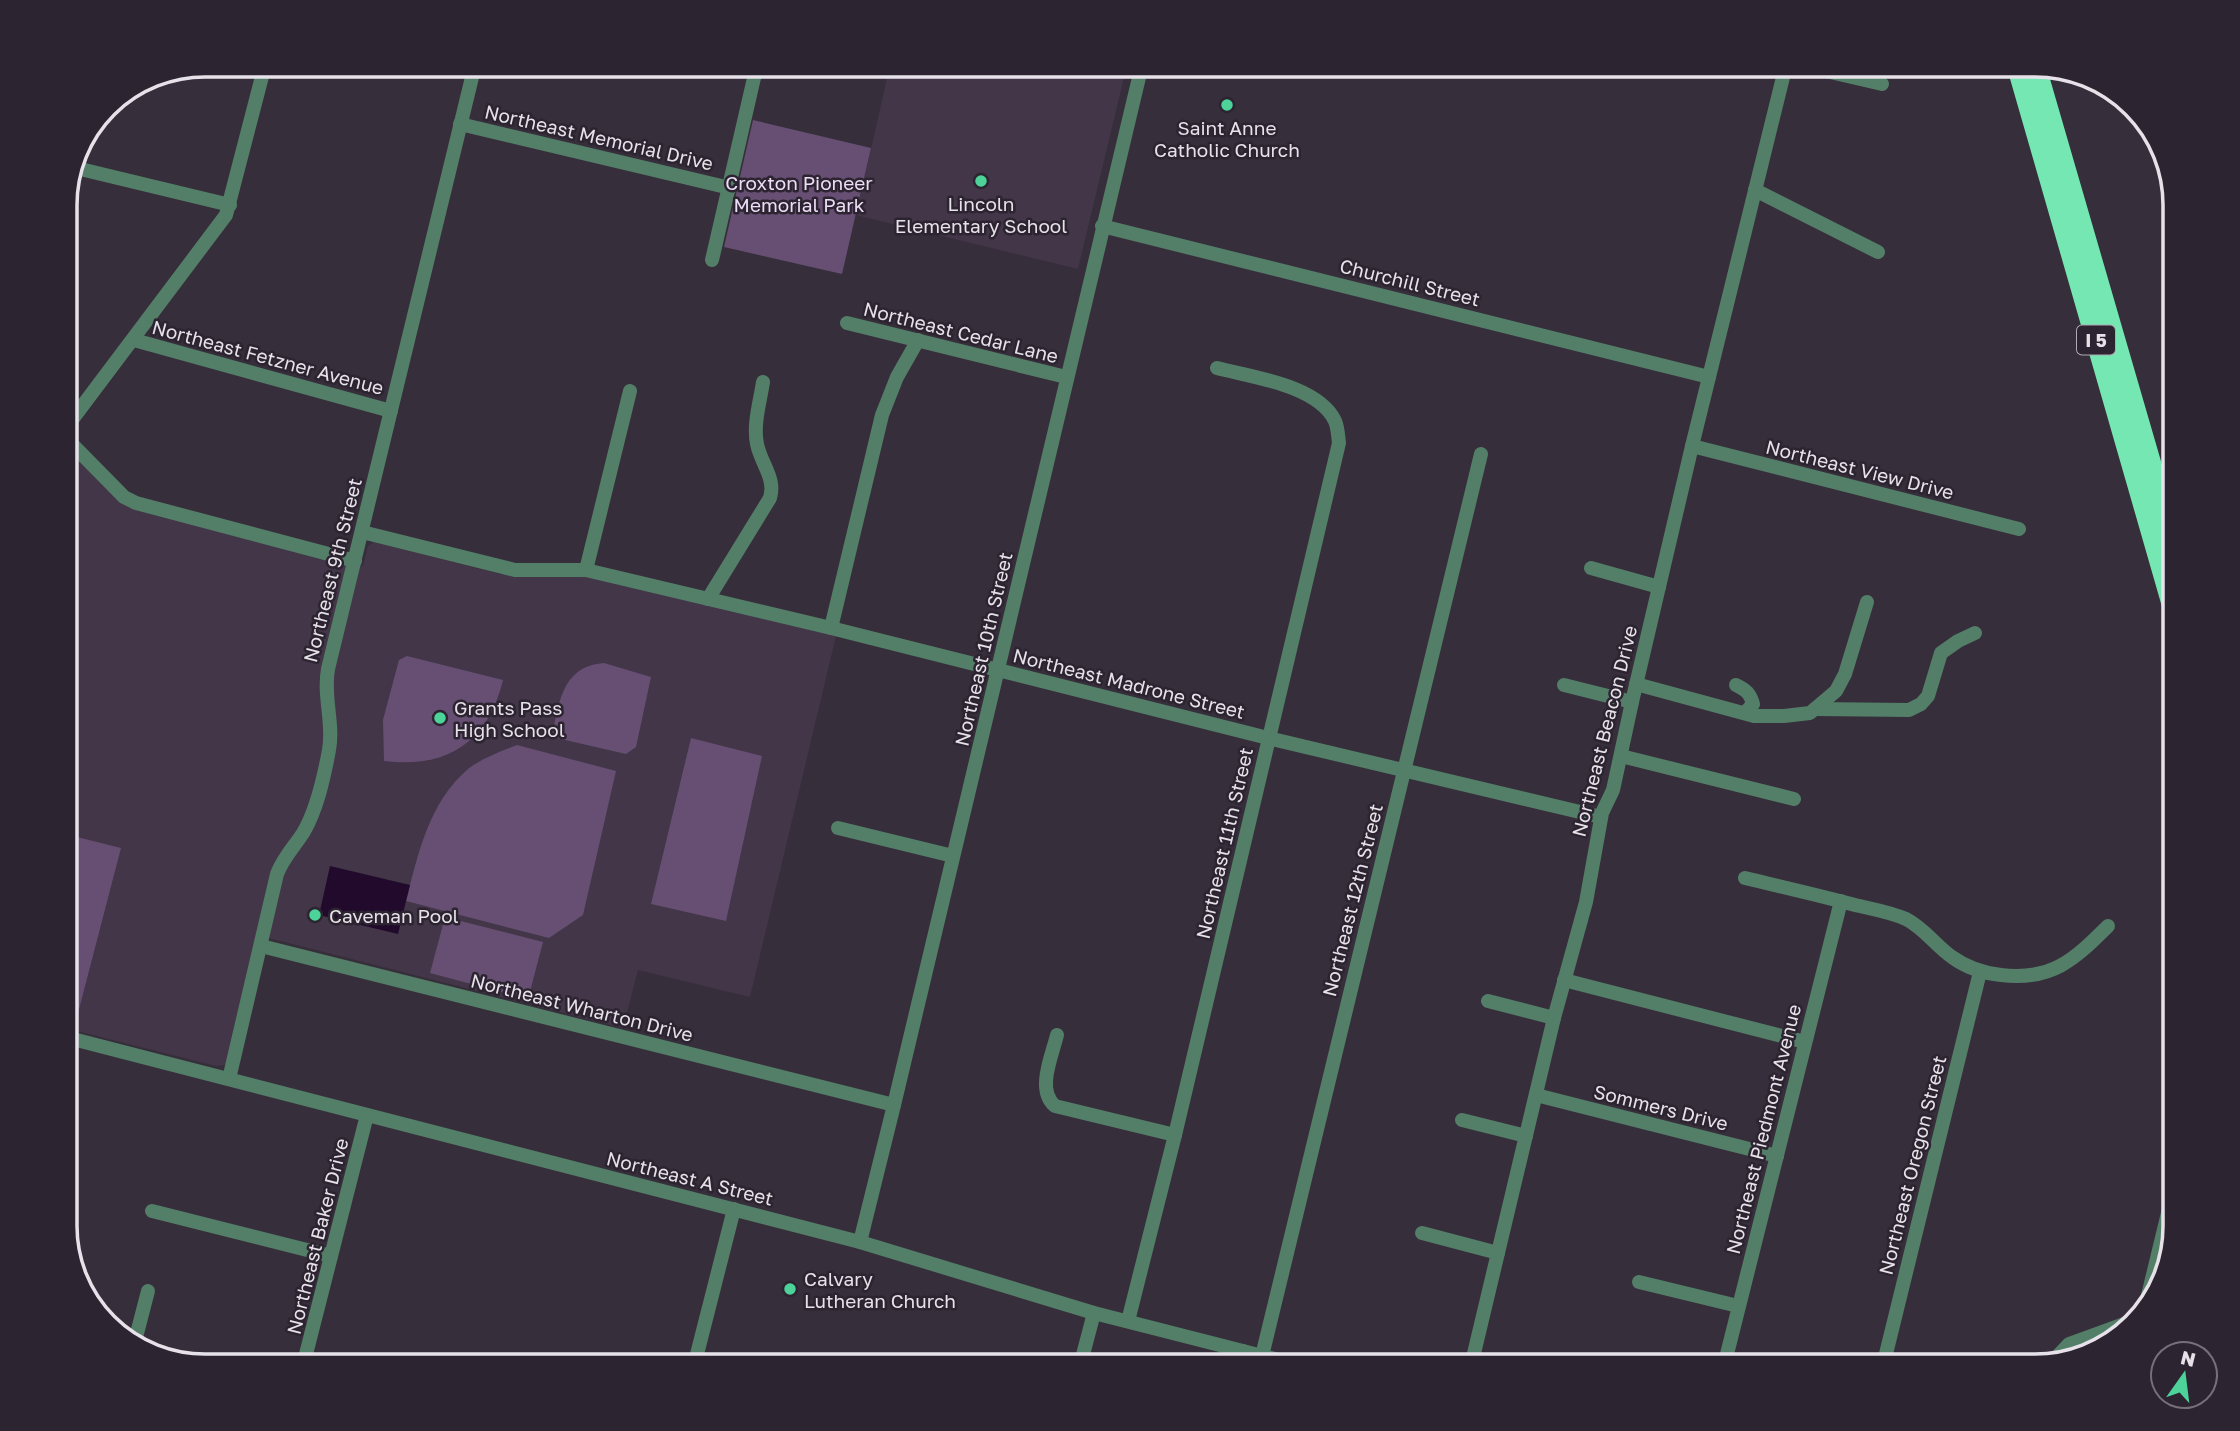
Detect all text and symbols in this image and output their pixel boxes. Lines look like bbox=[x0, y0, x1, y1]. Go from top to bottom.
marker: Saint Anne Catholic Church bbox=[1219, 97, 1235, 113]
street label: Northeast Memorial Drive bbox=[482, 99, 716, 175]
place label: Saint Anne Catholic Church bbox=[1154, 116, 1300, 161]
park label: Croxton Pioneer Memorial Park bbox=[725, 171, 873, 216]
marker: Lincoln Elementary School bbox=[973, 173, 989, 189]
place label: Lincoln Elementary School bbox=[895, 192, 1067, 237]
street label: Churchill Street bbox=[1338, 253, 1482, 311]
street label: Northeast Cedar Lane bbox=[861, 297, 1061, 367]
street label: Northeast Fetzner Avenue bbox=[150, 315, 386, 399]
road number: I 5 bbox=[2077, 326, 2115, 354]
street label: Northeast View Drive bbox=[1764, 434, 1956, 504]
street label: Northeast 9th Street bbox=[298, 476, 366, 664]
street label: Northeast 10th Street bbox=[949, 550, 1017, 748]
street label: Northeast Beacon Drive bbox=[1567, 623, 1641, 839]
street label: Northeast Madrone Street bbox=[1011, 643, 1247, 723]
place label: Grants Pass High School bbox=[454, 696, 565, 741]
marker: Grants Pass High School bbox=[432, 710, 448, 726]
street label: Northeast 11th Street bbox=[1191, 745, 1257, 941]
street label: Northeast 12th Street bbox=[1317, 801, 1387, 999]
place label: Caveman Pool bbox=[329, 904, 459, 927]
marker: Caveman Pool bbox=[307, 907, 323, 923]
street label: Northeast Wharton Drive bbox=[469, 968, 695, 1046]
street label: Northeast Piedmont Avenue bbox=[1721, 1002, 1805, 1256]
street label: Northeast Oregon Street bbox=[1874, 1053, 1950, 1277]
street label: Sommers Drive bbox=[1591, 1079, 1731, 1135]
street label: Northeast Baker Drive bbox=[282, 1136, 352, 1336]
street label: Northeast A Street bbox=[604, 1146, 776, 1210]
place label: Calvary Lutheran Church bbox=[804, 1267, 956, 1312]
marker: Calvary Lutheran Church bbox=[782, 1281, 798, 1297]
north arrow bbox=[2149, 1340, 2219, 1410]
text: N bbox=[2178, 1345, 2198, 1371]

